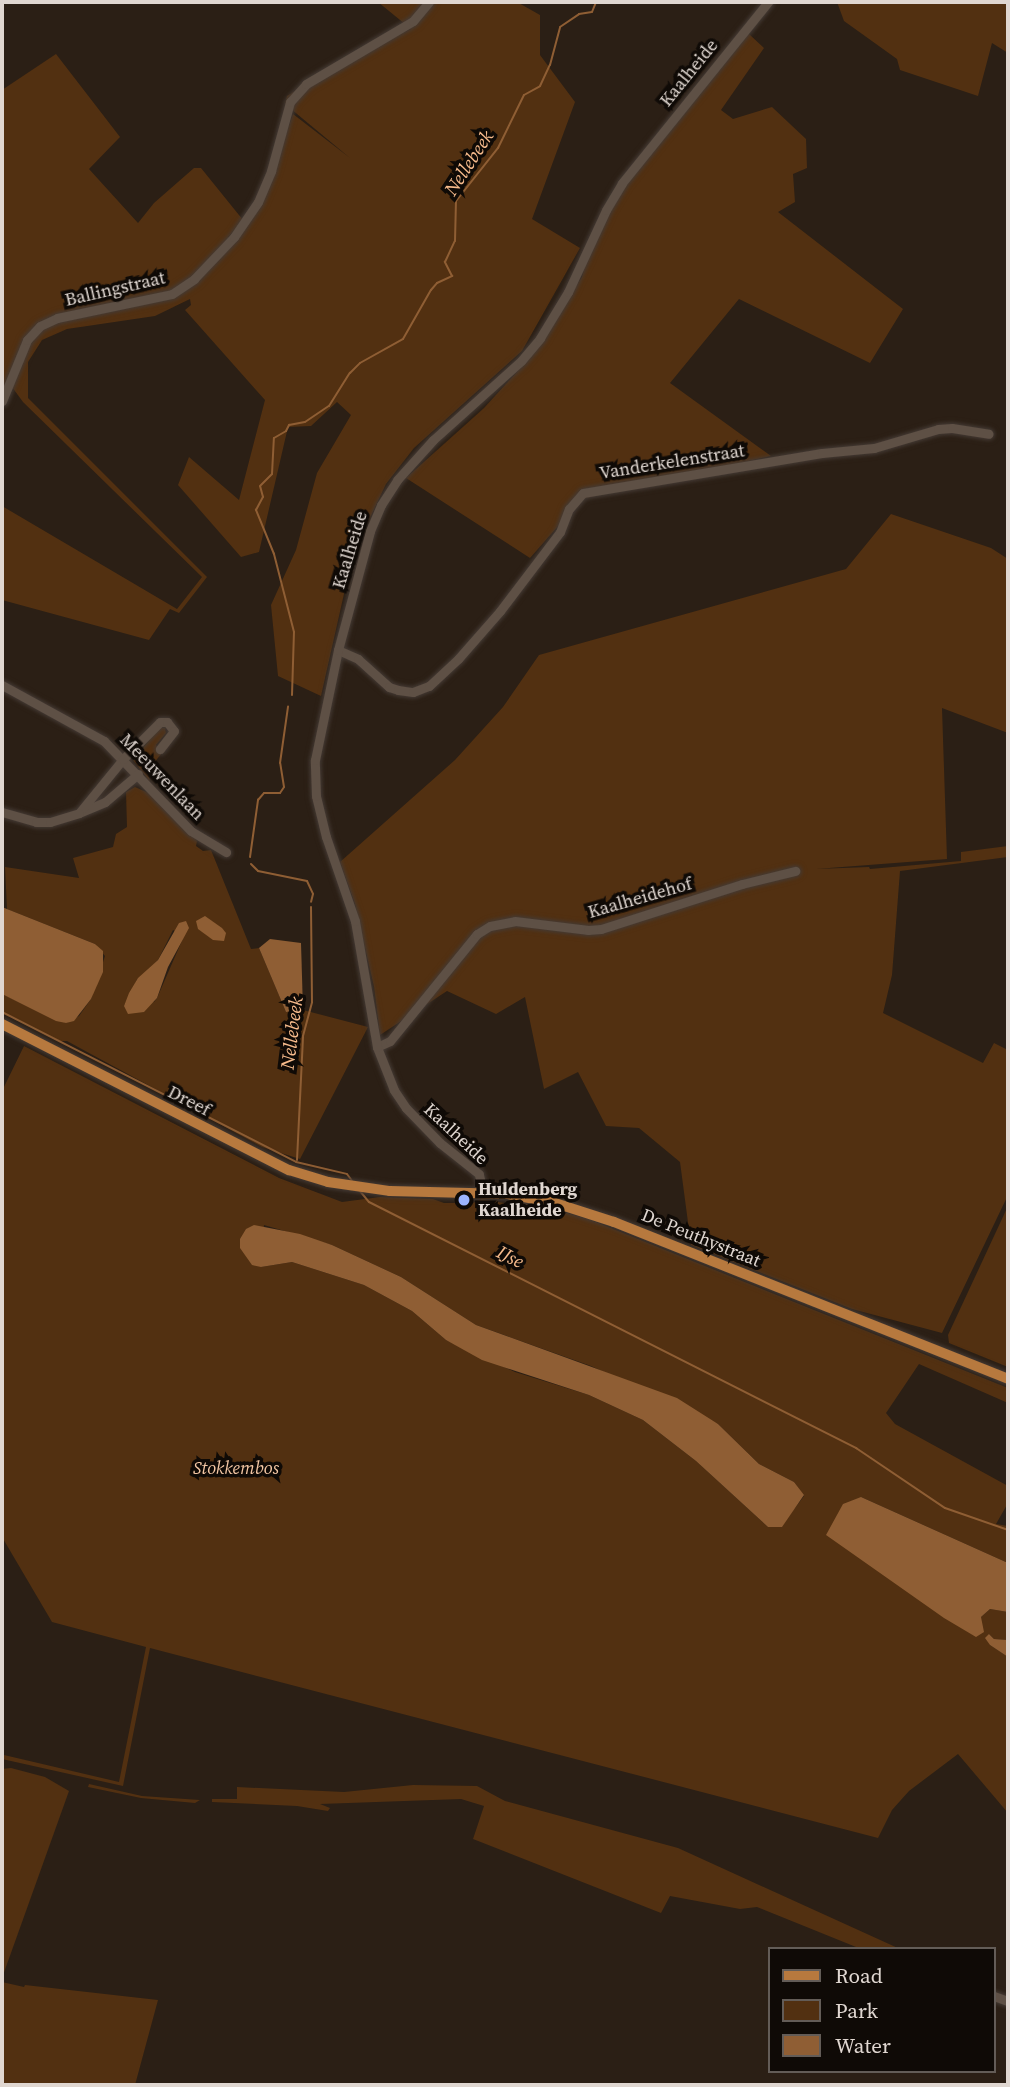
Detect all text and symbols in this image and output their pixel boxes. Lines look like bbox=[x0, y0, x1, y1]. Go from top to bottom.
street label: Kaalheide bbox=[655, 35, 723, 111]
water label: Nellebeek bbox=[440, 126, 498, 200]
street label: Ballingstraat bbox=[63, 267, 167, 311]
street label: Vanderkelenstraat bbox=[598, 440, 746, 484]
street label: Kaalheide bbox=[328, 508, 372, 592]
street label: Meeuwenlaan bbox=[115, 729, 209, 825]
street label: Kaalheidehof bbox=[586, 873, 694, 923]
water label: Nellebeek bbox=[276, 995, 308, 1071]
street label: Dreef bbox=[164, 1081, 214, 1121]
street label: Kaalheide bbox=[419, 1099, 493, 1169]
place label: Huldenberg Kaalheide bbox=[478, 1179, 577, 1222]
marker: Huldenberg Kaalheide bbox=[456, 1192, 472, 1208]
street label: De Peuthystraat bbox=[638, 1204, 764, 1272]
water label: IJse bbox=[493, 1241, 527, 1273]
park label: Stokkembos bbox=[193, 1457, 279, 1479]
legend bbox=[768, 1947, 996, 2073]
text: Road bbox=[835, 1961, 883, 1990]
text: Park bbox=[835, 1996, 878, 2025]
text: Water bbox=[835, 2031, 891, 2060]

